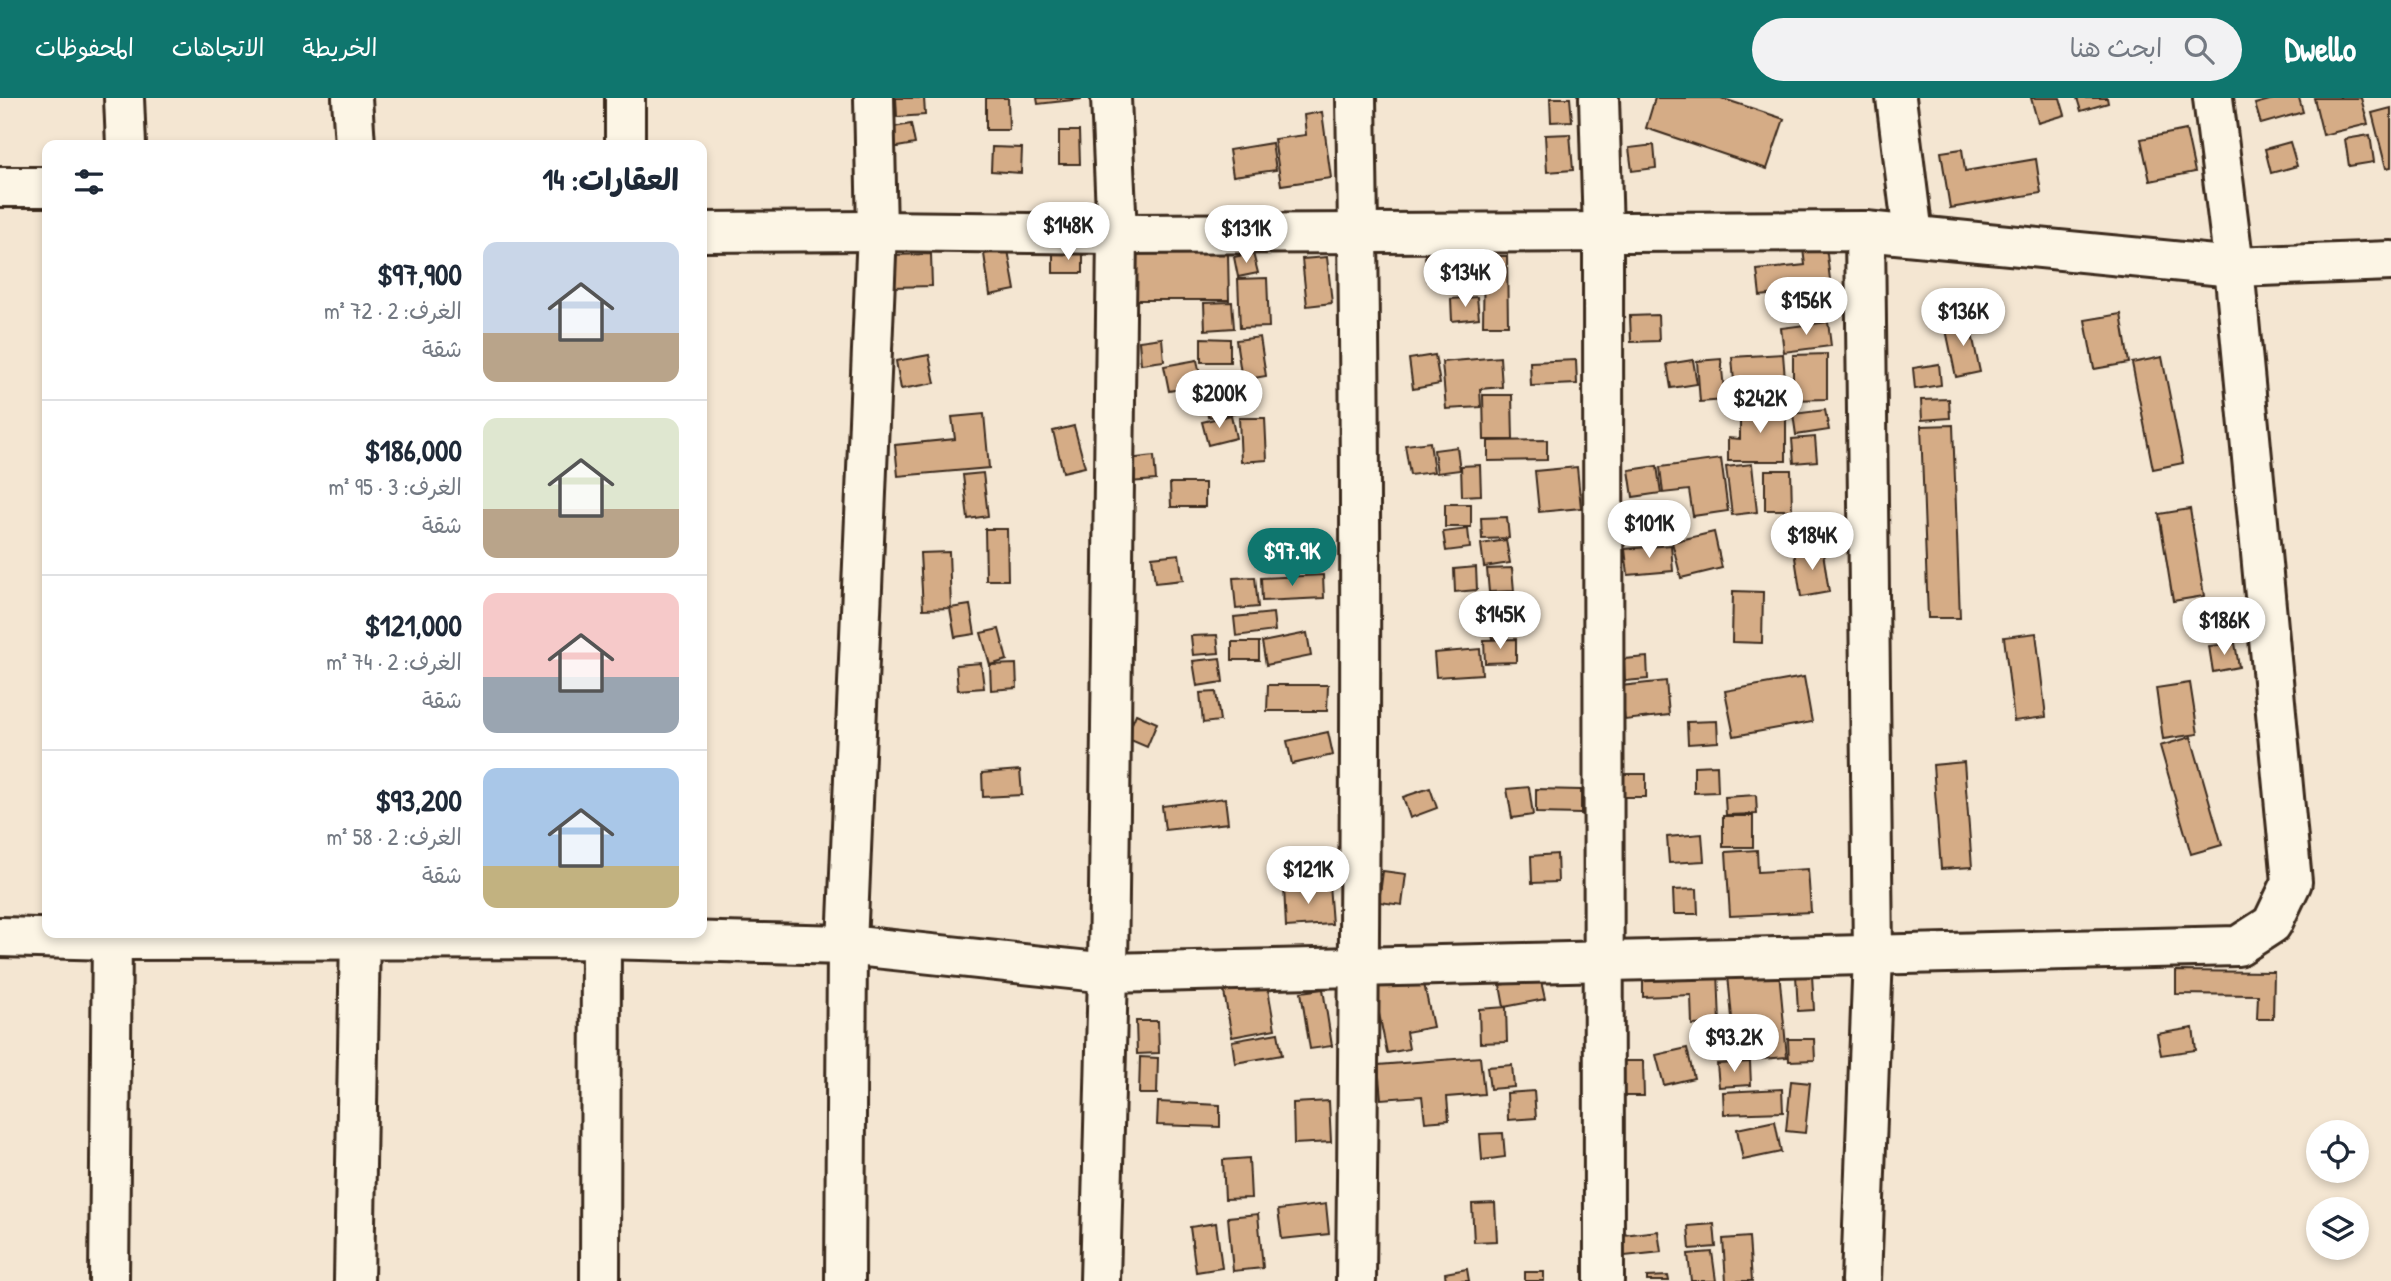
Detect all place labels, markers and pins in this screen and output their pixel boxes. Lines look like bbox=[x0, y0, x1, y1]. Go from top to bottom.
pin: $148K bbox=[1019, 202, 1117, 262]
pin: $131K bbox=[1197, 206, 1295, 265]
pin: $134K bbox=[1416, 250, 1514, 309]
pin: $156K bbox=[1757, 278, 1855, 337]
pin: $136K bbox=[1914, 288, 2012, 348]
pin: $200K bbox=[1170, 370, 1268, 430]
pin: $242K bbox=[1711, 376, 1809, 435]
pin: $101K bbox=[1600, 500, 1698, 560]
pin: $184K bbox=[1763, 512, 1861, 572]
pin: $97.9K bbox=[1235, 528, 1349, 588]
pin: $145K bbox=[1451, 592, 1549, 651]
pin: $186K bbox=[2175, 598, 2273, 657]
pin: $121K bbox=[1259, 846, 1357, 906]
pin: $93.2K bbox=[1677, 1014, 1791, 1074]

